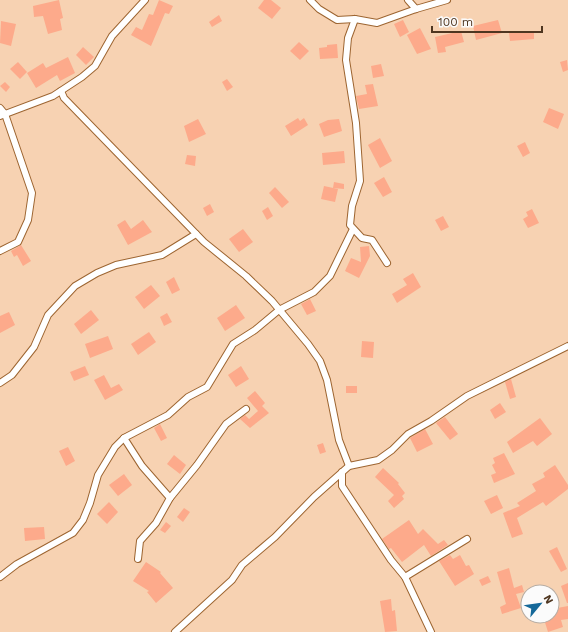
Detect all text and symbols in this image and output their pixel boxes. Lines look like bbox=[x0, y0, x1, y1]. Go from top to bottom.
scale bar bbox=[432, 8, 542, 34]
text: 100 m bbox=[438, 15, 473, 29]
north arrow bbox=[520, 584, 560, 624]
text: N bbox=[541, 593, 556, 606]

